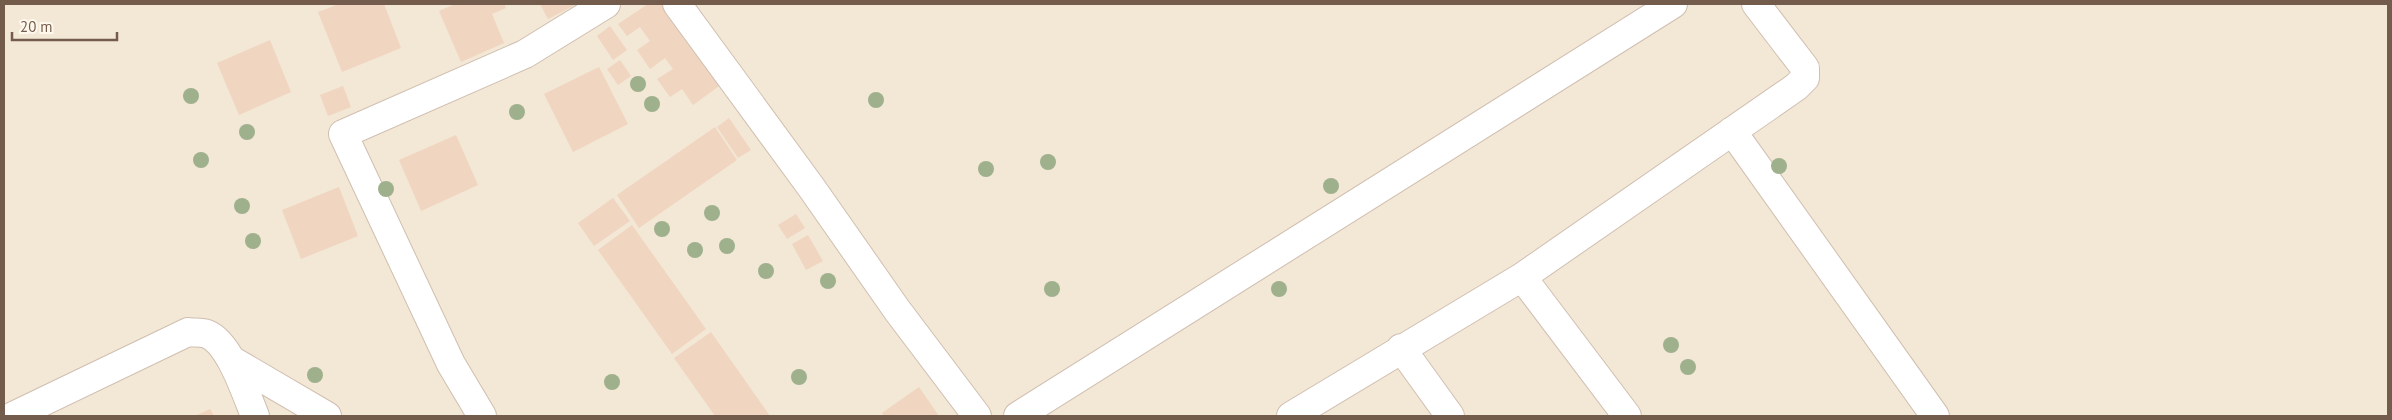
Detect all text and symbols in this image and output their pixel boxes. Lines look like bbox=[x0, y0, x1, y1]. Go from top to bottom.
scale bar bbox=[12, 10, 118, 42]
text: 20 m bbox=[20, 17, 53, 36]

